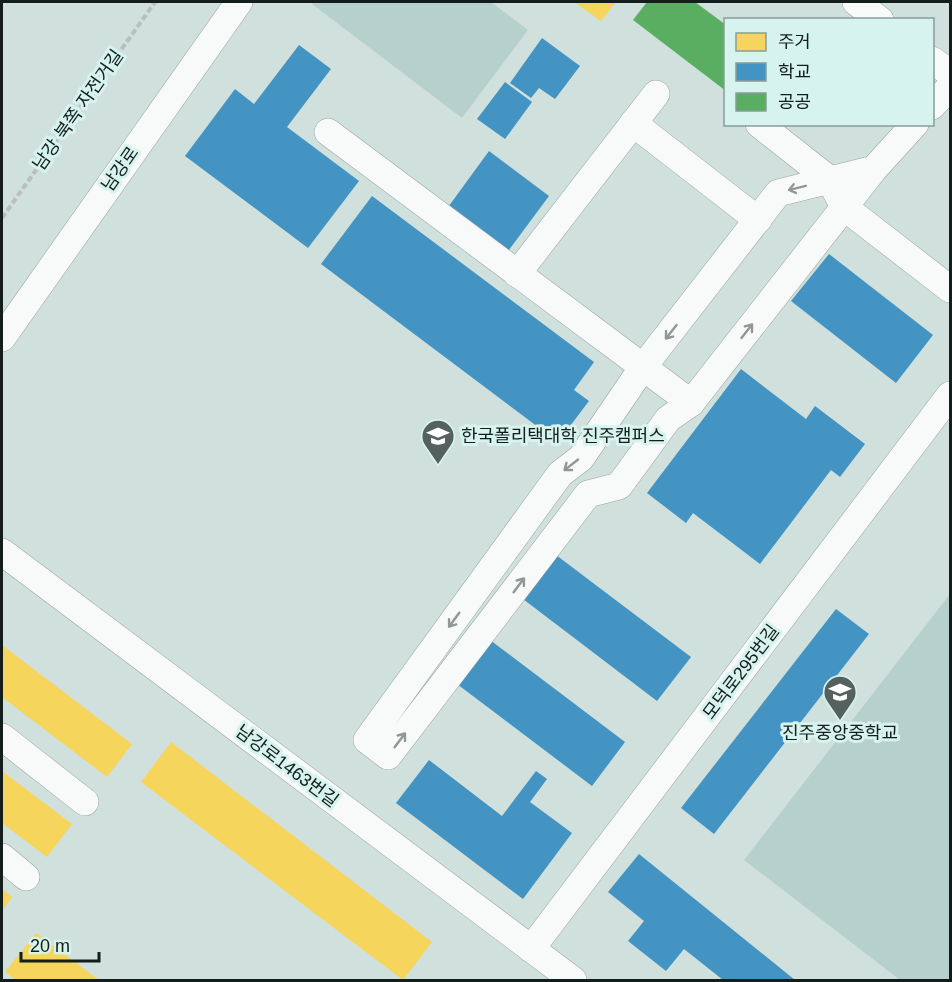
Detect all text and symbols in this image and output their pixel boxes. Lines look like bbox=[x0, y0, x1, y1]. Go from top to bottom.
legend bbox=[724, 18, 934, 126]
text: 주거 bbox=[778, 32, 811, 52]
street label: 남강 북쪽 자전거길 bbox=[29, 46, 127, 174]
text: 학교 bbox=[778, 62, 811, 82]
text: 공공 bbox=[778, 92, 811, 112]
street label: 남강로 bbox=[98, 143, 142, 195]
one-way arrow bbox=[788, 183, 807, 195]
one-way arrow bbox=[740, 323, 753, 339]
one-way arrow bbox=[664, 324, 677, 340]
school or university icon: 한국폴리택대학 진주캠퍼스 bbox=[420, 418, 456, 465]
place label: 한국폴리택대학 진주캠퍼스 bbox=[461, 426, 665, 446]
one-way arrow bbox=[564, 459, 580, 471]
one-way arrow bbox=[512, 577, 525, 593]
one-way arrow bbox=[448, 611, 460, 627]
street label: 모덕로295번길 bbox=[699, 621, 783, 723]
school or university icon: 진주중앙중학교 bbox=[822, 674, 858, 721]
street label: 남강로1463번길 bbox=[232, 721, 342, 811]
place label: 진주중앙중학교 bbox=[782, 723, 898, 743]
one-way arrow bbox=[394, 732, 407, 748]
scale bar bbox=[21, 925, 99, 963]
text: 20 m bbox=[30, 936, 70, 956]

